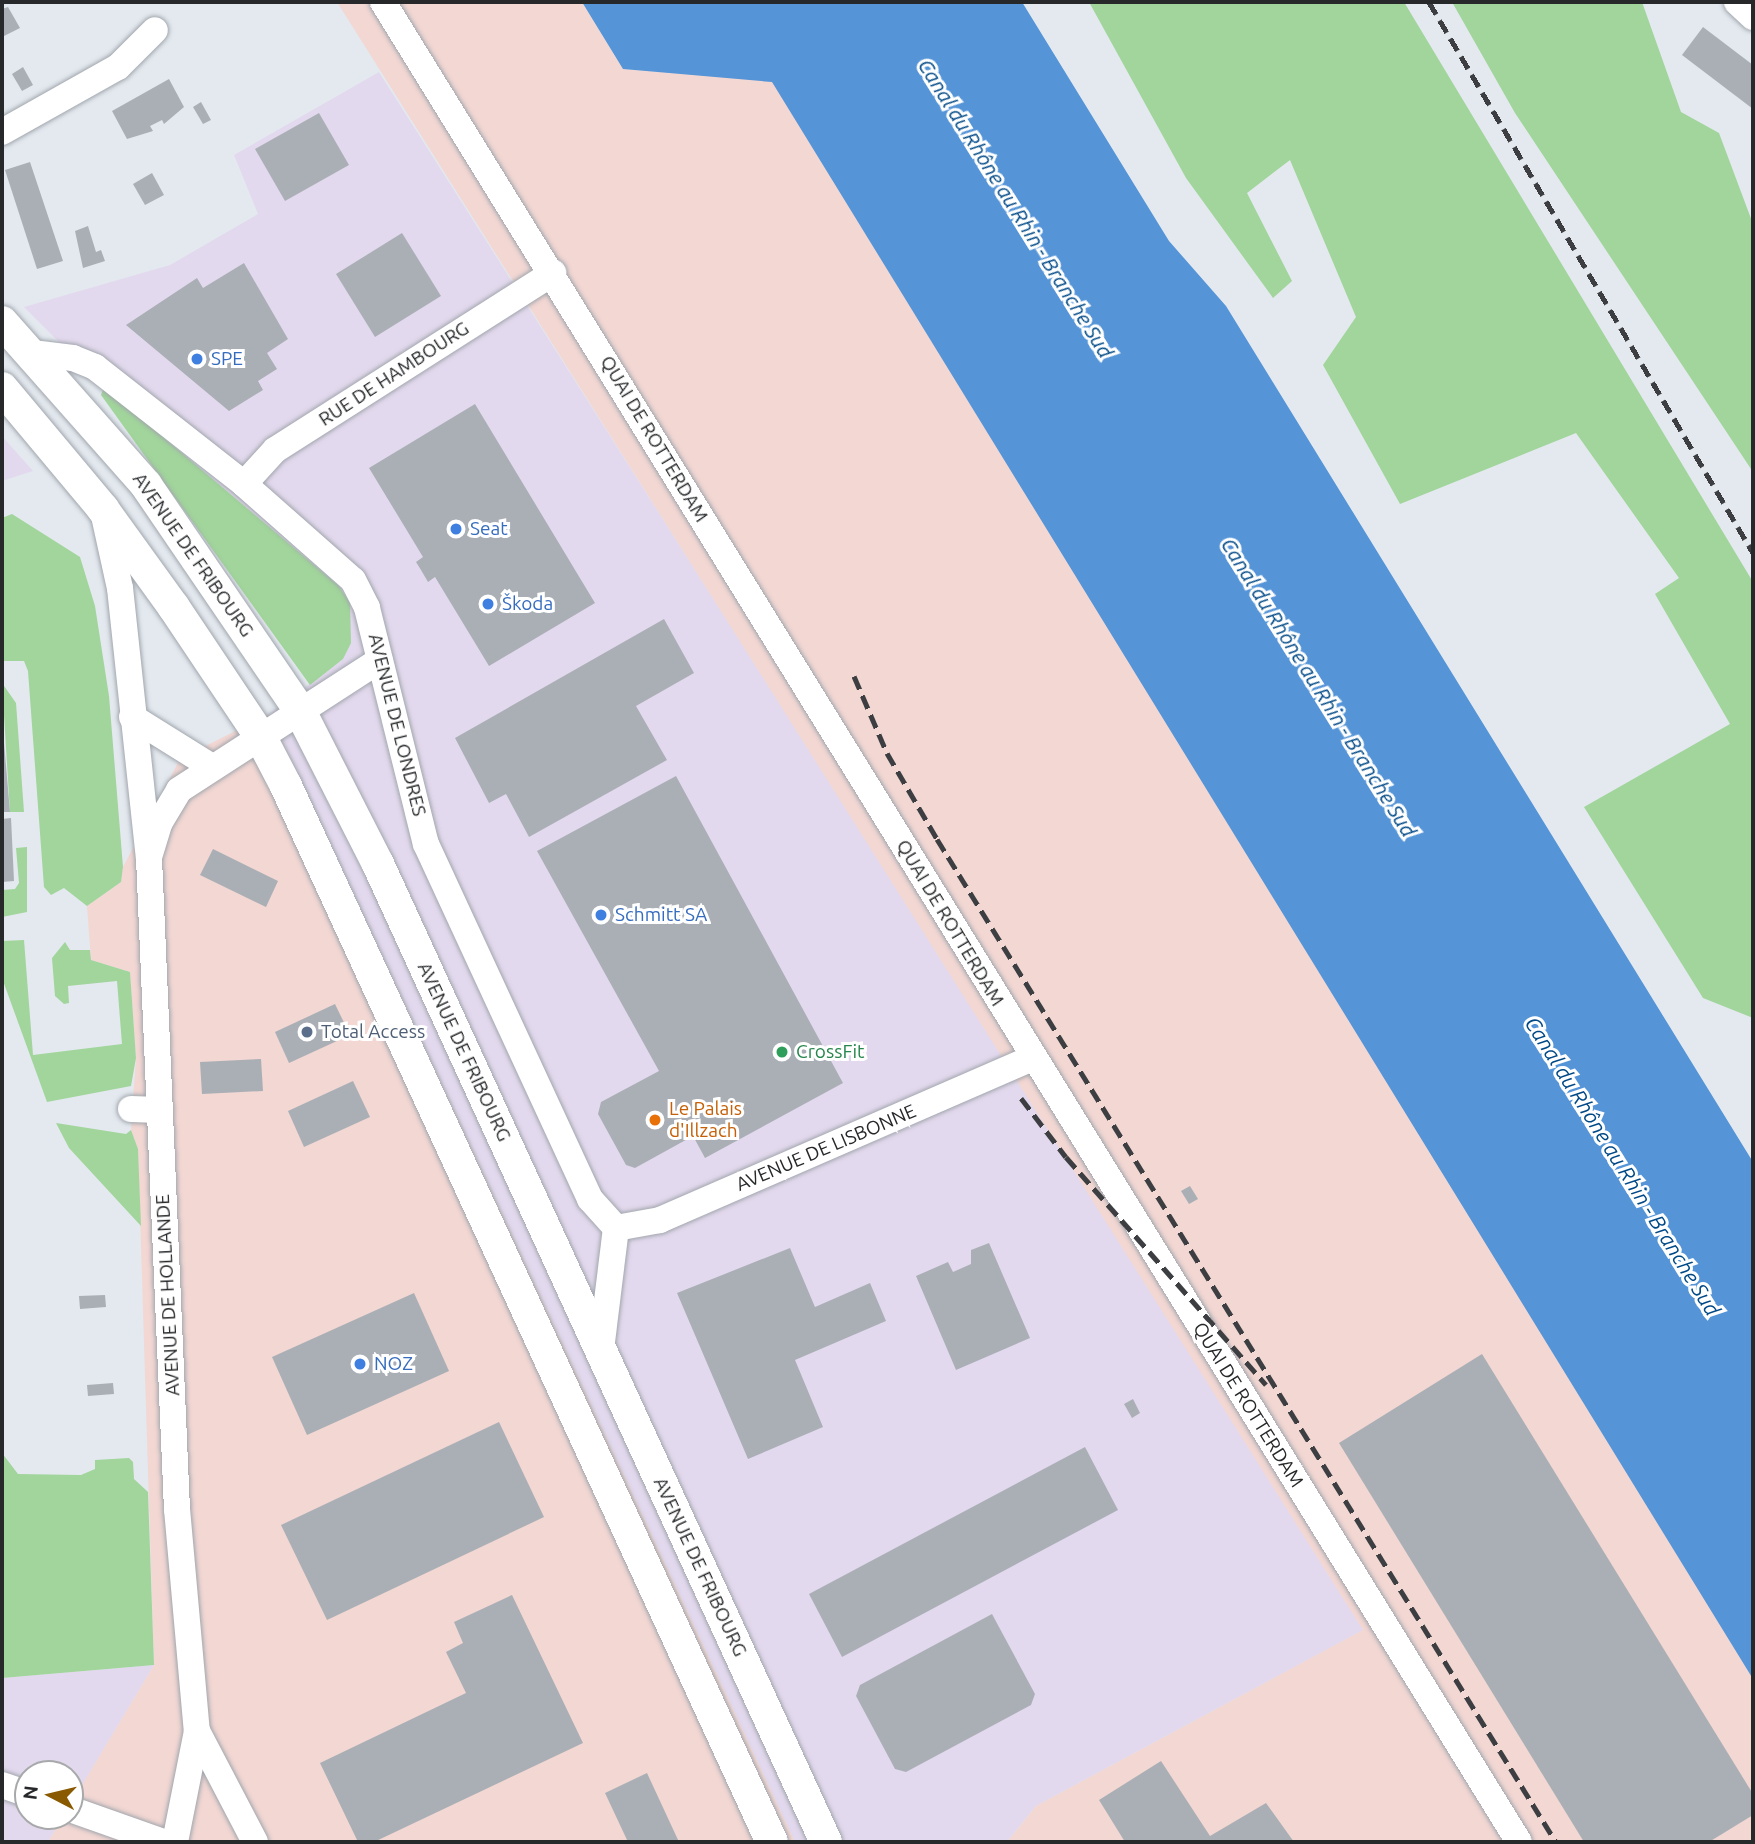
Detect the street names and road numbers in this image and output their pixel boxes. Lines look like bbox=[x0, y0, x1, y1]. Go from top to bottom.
street label: RUE DE HAMBOURG bbox=[315, 317, 473, 431]
street label: QUAI DE ROTTERDAM bbox=[595, 352, 713, 526]
street label: AVENUE DE FRIBOURG bbox=[128, 469, 258, 641]
street label: AVENUE DE LONDRES bbox=[363, 631, 431, 819]
street label: QUAI DE ROTTERDAM bbox=[891, 836, 1009, 1010]
street label: AVENUE DE FRIBOURG bbox=[412, 959, 516, 1145]
street label: AVENUE DE LISBONNE bbox=[733, 1100, 919, 1196]
street label: AVENUE DE HOLLANDE bbox=[151, 1194, 185, 1396]
street label: QUAI DE ROTTERDAM bbox=[1188, 1318, 1308, 1492]
street label: AVENUE DE FRIBOURG bbox=[648, 1474, 752, 1660]

